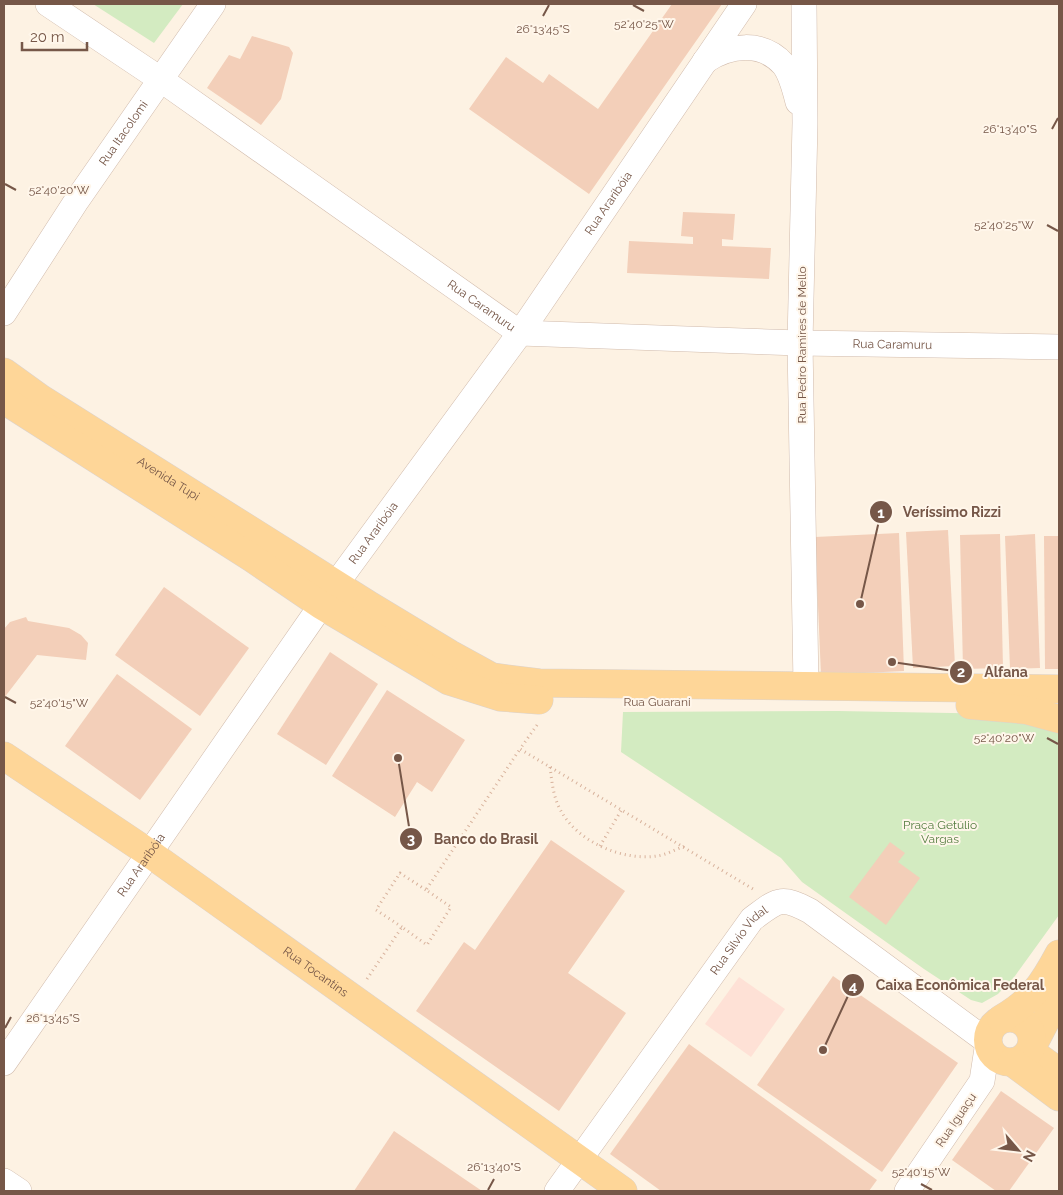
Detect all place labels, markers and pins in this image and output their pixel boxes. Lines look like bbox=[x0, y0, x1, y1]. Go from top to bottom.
callout: Veríssimo Rizzi bbox=[868, 498, 1012, 527]
callout: Alfana bbox=[949, 658, 1037, 687]
callout: Banco do Brasil bbox=[399, 824, 548, 853]
callout: Caixa Econômica Federal bbox=[841, 971, 1054, 1000]

